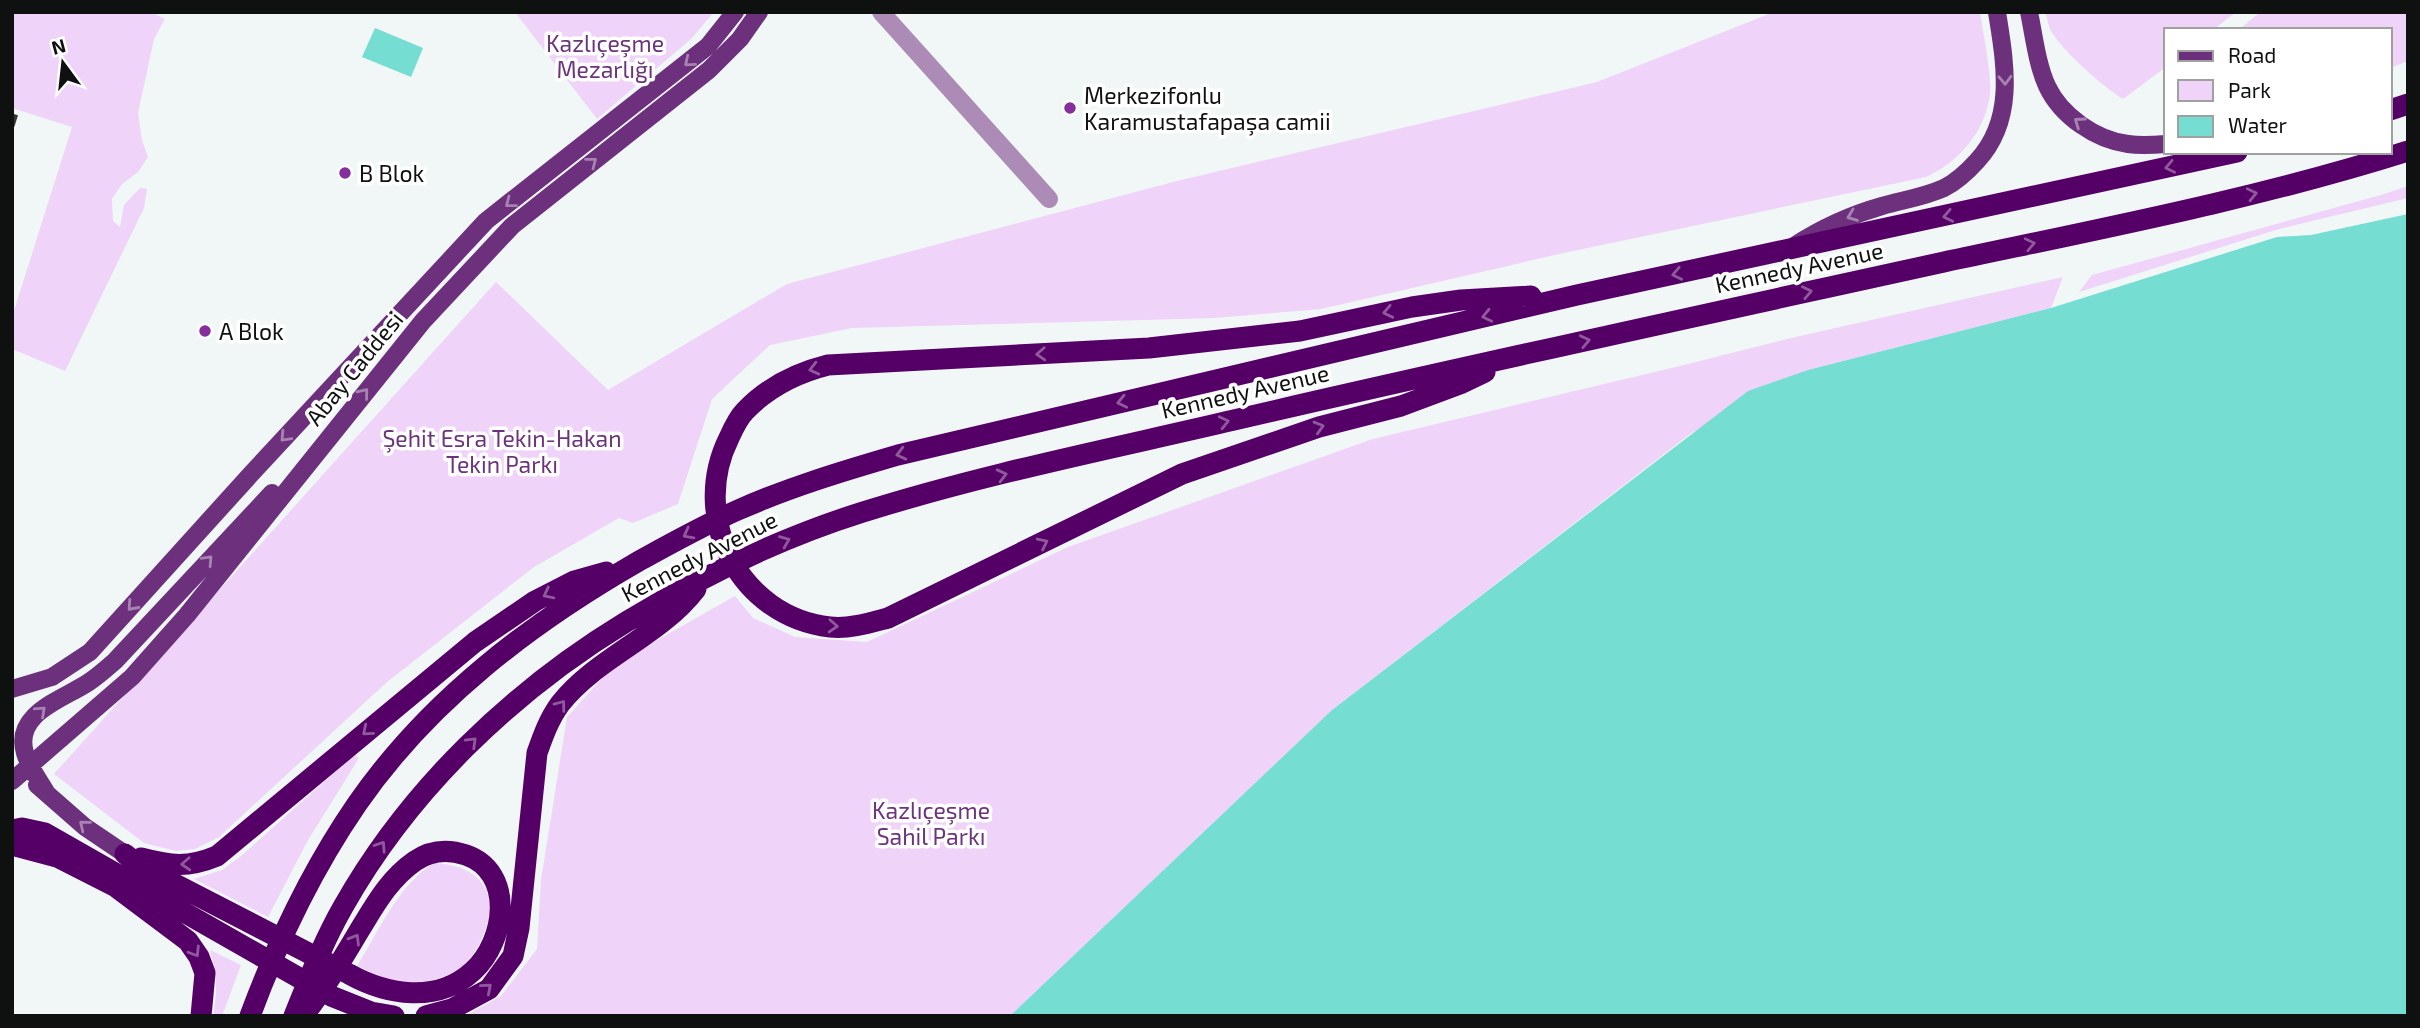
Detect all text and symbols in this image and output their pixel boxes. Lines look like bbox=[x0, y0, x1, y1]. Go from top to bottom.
north arrow bbox=[28, 28, 98, 98]
legend bbox=[2164, 28, 2392, 154]
park label: Kazlıçeşme Mezarlığı bbox=[546, 29, 664, 83]
text: N bbox=[49, 33, 68, 59]
text: Road bbox=[2228, 42, 2276, 67]
one-way arrow bbox=[684, 54, 697, 66]
one-way arrow bbox=[1997, 75, 2012, 86]
text: Park bbox=[2228, 77, 2271, 102]
place label: Merkezifonlu Karamustafapaşa camii bbox=[1084, 81, 1331, 136]
marker: Merkezifonlu Karamustafapaşa camii bbox=[1062, 100, 1078, 116]
text: Water bbox=[2228, 112, 2287, 137]
one-way arrow bbox=[2074, 118, 2087, 130]
one-way arrow bbox=[584, 158, 597, 171]
place label: B Blok bbox=[359, 159, 425, 187]
one-way arrow bbox=[2164, 159, 2176, 173]
marker: B Blok bbox=[337, 165, 353, 181]
one-way arrow bbox=[2245, 188, 2257, 202]
one-way arrow bbox=[505, 194, 518, 207]
one-way arrow bbox=[1942, 207, 1954, 222]
one-way arrow bbox=[1846, 208, 1858, 222]
street label: Kennedy Avenue bbox=[1712, 236, 1886, 298]
one-way arrow bbox=[2024, 237, 2036, 252]
one-way arrow bbox=[1671, 265, 1683, 280]
one-way arrow bbox=[1801, 286, 1813, 301]
one-way arrow bbox=[1382, 304, 1394, 319]
street label: Abay Caddesi bbox=[299, 305, 409, 431]
one-way arrow bbox=[1481, 308, 1493, 322]
place label: A Blok bbox=[219, 317, 284, 345]
marker: A Blok bbox=[197, 323, 213, 339]
one-way arrow bbox=[1579, 334, 1591, 349]
one-way arrow bbox=[1035, 346, 1046, 361]
street label: Kennedy Avenue bbox=[1158, 358, 1332, 424]
one-way arrow bbox=[808, 361, 820, 375]
one-way arrow bbox=[356, 389, 369, 401]
one-way arrow bbox=[1116, 394, 1128, 408]
one-way arrow bbox=[1218, 416, 1230, 431]
one-way arrow bbox=[1313, 421, 1325, 435]
park label: Şehit Esra Tekin-Hakan Tekin Parkı bbox=[382, 424, 622, 478]
one-way arrow bbox=[280, 429, 293, 442]
one-way arrow bbox=[895, 446, 907, 460]
one-way arrow bbox=[996, 469, 1008, 483]
street label: Kennedy Avenue bbox=[616, 505, 782, 607]
one-way arrow bbox=[683, 526, 695, 539]
one-way arrow bbox=[778, 535, 790, 549]
one-way arrow bbox=[1035, 537, 1048, 551]
one-way arrow bbox=[200, 555, 213, 568]
one-way arrow bbox=[543, 586, 555, 600]
one-way arrow bbox=[128, 598, 141, 611]
one-way arrow bbox=[828, 618, 839, 633]
one-way arrow bbox=[553, 700, 566, 713]
one-way arrow bbox=[33, 707, 46, 719]
one-way arrow bbox=[362, 723, 374, 736]
one-way arrow bbox=[464, 738, 477, 751]
park label: Kazlıçeşme Sahil Parkı bbox=[872, 796, 990, 850]
one-way arrow bbox=[79, 821, 92, 833]
one-way arrow bbox=[373, 841, 385, 854]
one-way arrow bbox=[180, 857, 191, 872]
one-way arrow bbox=[346, 933, 359, 946]
one-way arrow bbox=[186, 944, 199, 957]
one-way arrow bbox=[479, 984, 492, 996]

